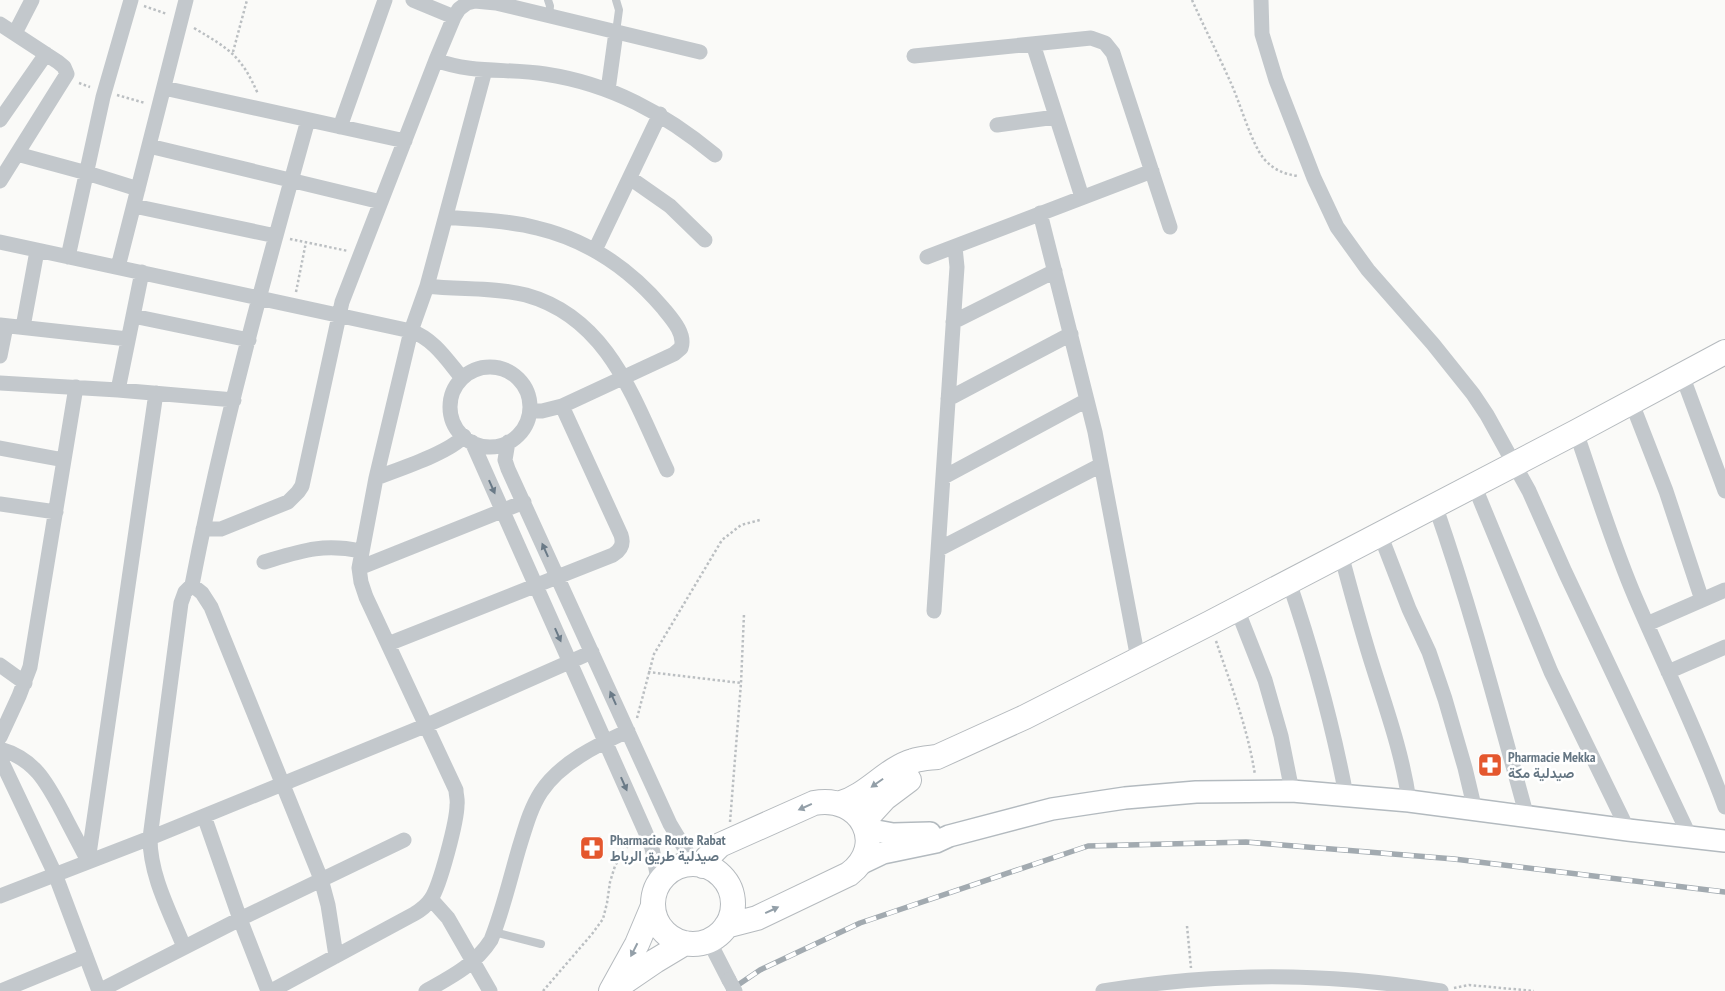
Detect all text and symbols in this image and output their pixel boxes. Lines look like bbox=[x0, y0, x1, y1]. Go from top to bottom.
one-way arrow bbox=[488, 480, 496, 494]
one-way arrow bbox=[541, 543, 549, 557]
one-way arrow bbox=[554, 628, 562, 642]
one-way arrow bbox=[608, 691, 616, 705]
place label: Pharmacie Mekka صيدلية مكة bbox=[1508, 748, 1596, 782]
pharmacy icon: Pharmacie Mekka صيدلية مكة bbox=[1477, 752, 1503, 778]
one-way arrow bbox=[620, 777, 628, 791]
one-way arrow bbox=[870, 778, 884, 788]
one-way arrow bbox=[798, 803, 812, 811]
place label: Pharmacie Route Rabat صيدلية طريق الرباط bbox=[610, 831, 726, 865]
pharmacy icon: Pharmacie Route Rabat صيدلية طريق الرباط bbox=[579, 835, 605, 861]
one-way arrow bbox=[765, 906, 780, 915]
one-way arrow bbox=[630, 943, 638, 957]

